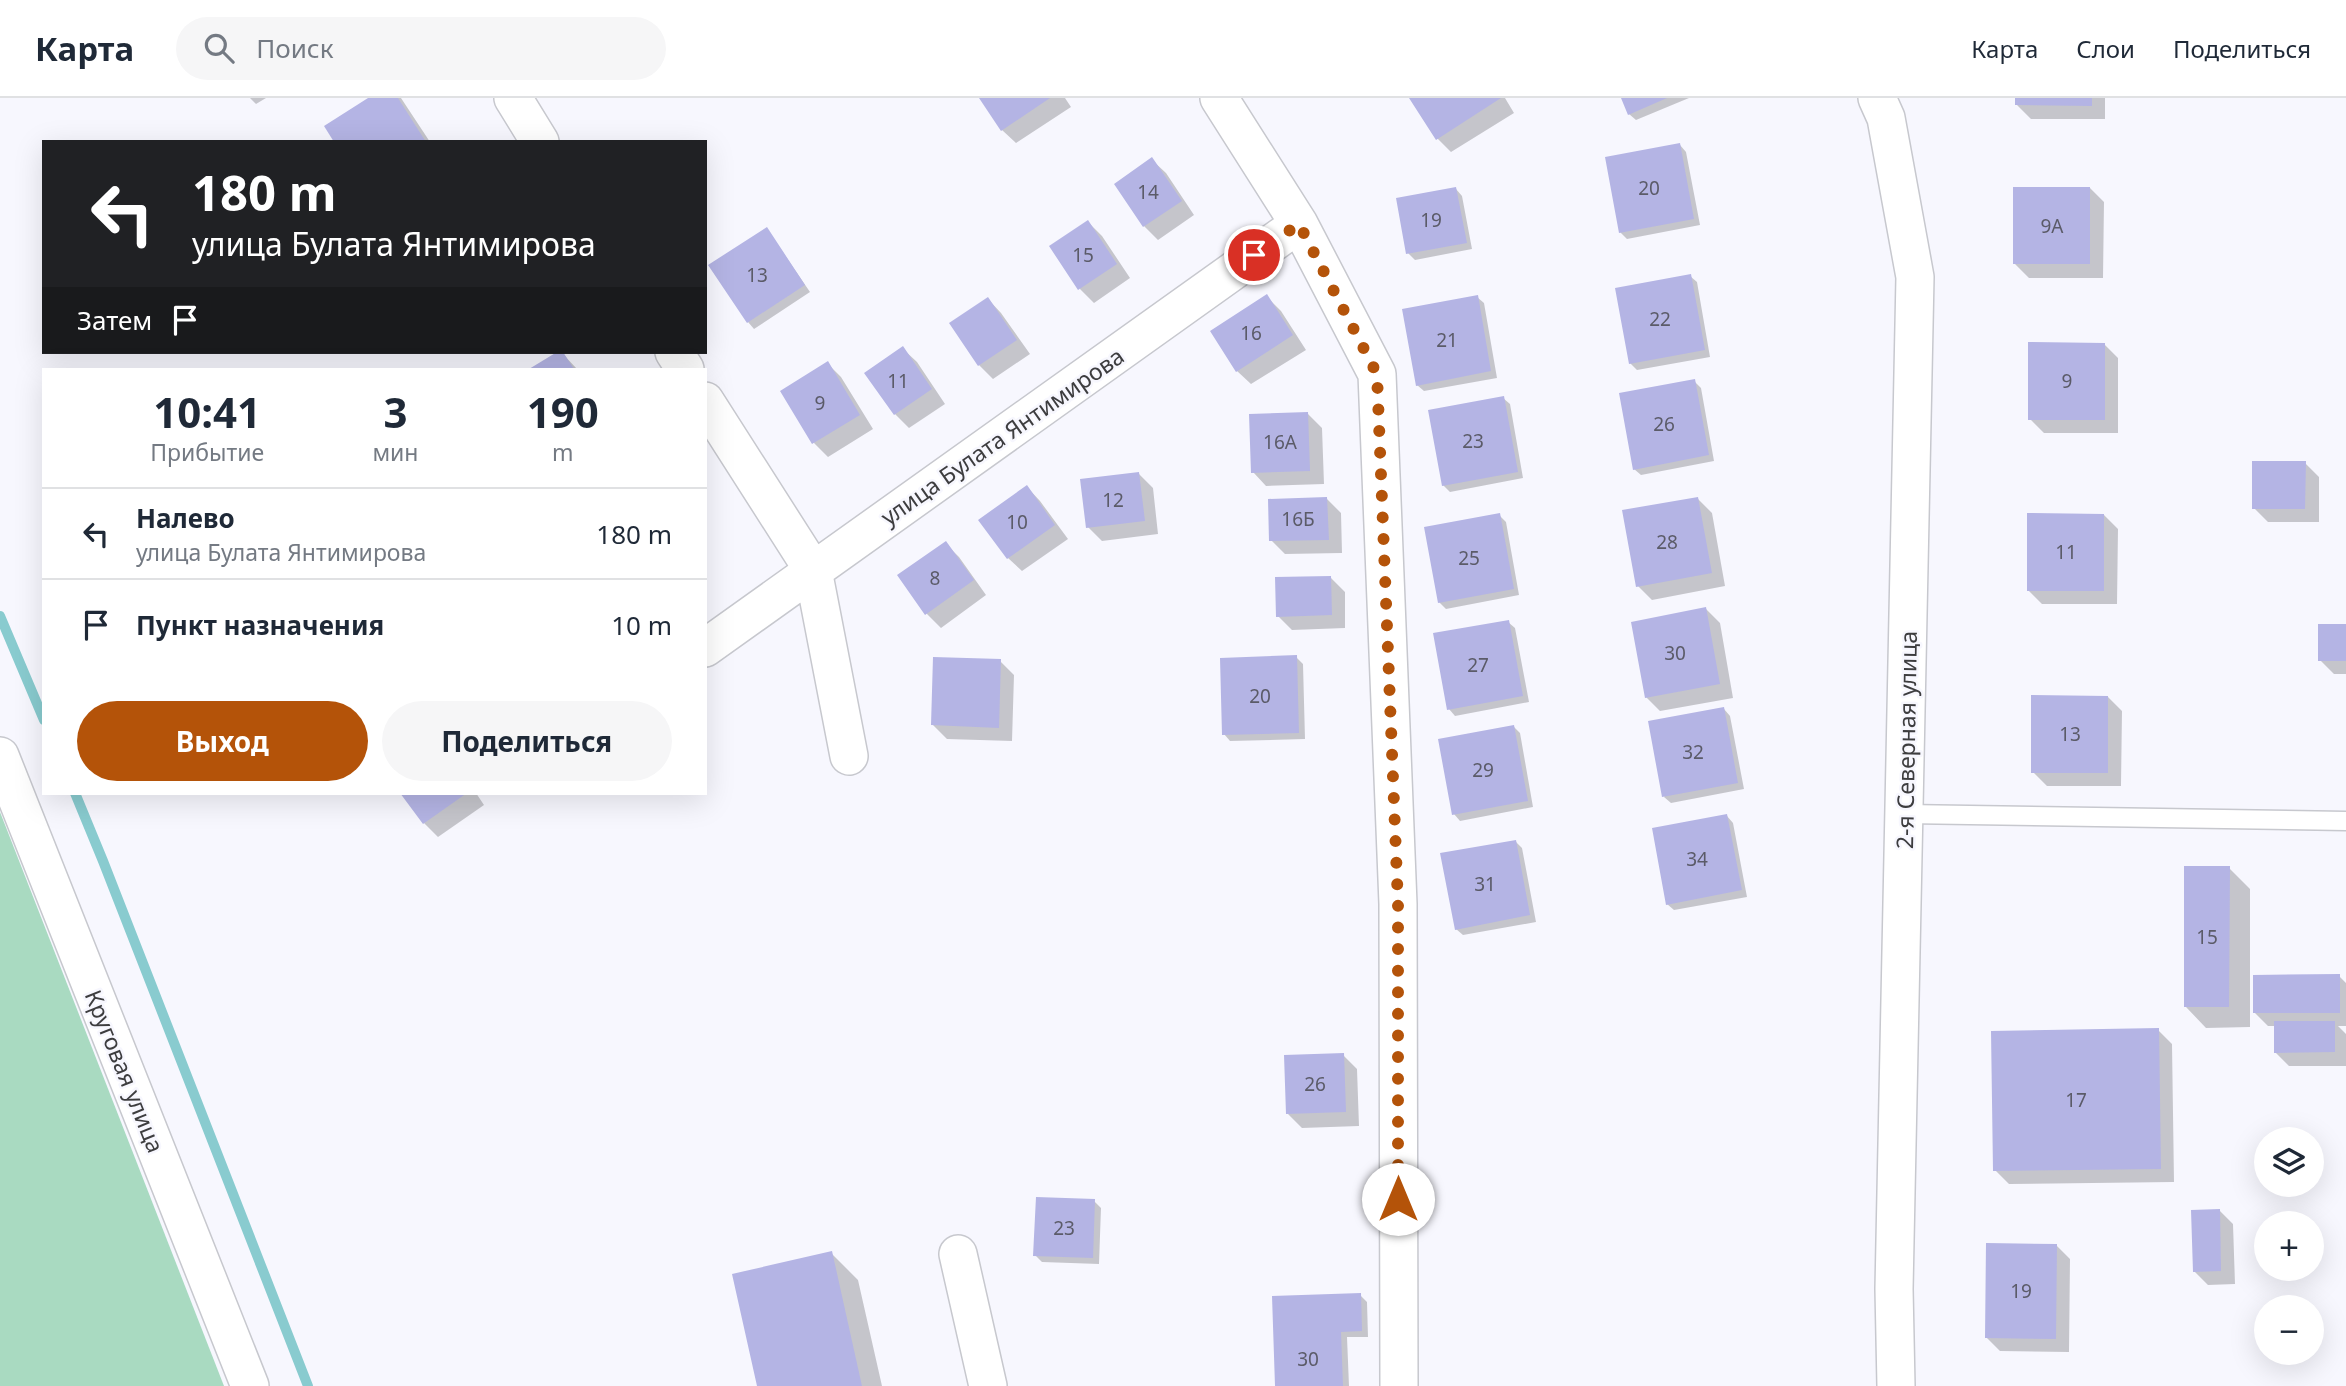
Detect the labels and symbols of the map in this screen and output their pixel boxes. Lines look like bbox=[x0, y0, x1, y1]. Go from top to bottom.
house number: 20 bbox=[1638, 175, 1660, 201]
house number: 14 bbox=[1137, 179, 1159, 205]
house number: 19 bbox=[1420, 207, 1442, 233]
house number: 9А bbox=[2041, 213, 2064, 239]
pin bbox=[1224, 225, 1284, 285]
house number: 15 bbox=[1072, 242, 1094, 268]
house number: 13 bbox=[746, 262, 768, 288]
house number: 22 bbox=[1649, 306, 1671, 332]
house number: 16 bbox=[1240, 320, 1262, 346]
house number: 21 bbox=[1436, 327, 1458, 353]
street label: улица Булата Янтимирова bbox=[874, 340, 1130, 532]
house number: 11 bbox=[887, 368, 909, 394]
house number: 9 bbox=[2062, 368, 2072, 394]
house number: 9 bbox=[815, 390, 825, 416]
house number: 26 bbox=[1653, 411, 1675, 437]
house number: 23 bbox=[1462, 428, 1484, 454]
house number: 16А bbox=[1263, 429, 1298, 455]
house number: 12 bbox=[1102, 487, 1124, 513]
house number: 16Б bbox=[1281, 506, 1315, 532]
house number: 10 bbox=[1006, 509, 1028, 535]
house number: 28 bbox=[1656, 529, 1678, 555]
house number: 11 bbox=[2055, 539, 2077, 565]
house number: 25 bbox=[1458, 545, 1480, 571]
house number: 8 bbox=[930, 565, 940, 591]
street label: 2-я Северная улица bbox=[1888, 631, 1924, 849]
house number: 30 bbox=[1664, 640, 1686, 666]
house number: 27 bbox=[1467, 652, 1489, 678]
house number: 20 bbox=[1249, 683, 1271, 709]
house number: 13 bbox=[2059, 721, 2081, 747]
house number: 32 bbox=[1682, 739, 1704, 765]
house number: 29 bbox=[1472, 757, 1494, 783]
house number: 34 bbox=[1686, 846, 1708, 872]
house number: 31 bbox=[1474, 871, 1496, 897]
house number: 15 bbox=[2196, 924, 2218, 950]
street label: Круговая улица bbox=[78, 985, 172, 1157]
house number: 26 bbox=[1304, 1071, 1326, 1097]
house number: 17 bbox=[2065, 1087, 2087, 1113]
position arrow bbox=[1361, 1162, 1435, 1236]
house number: 23 bbox=[1053, 1215, 1075, 1241]
house number: 19 bbox=[2010, 1278, 2032, 1304]
house number: 30 bbox=[1297, 1346, 1319, 1372]

